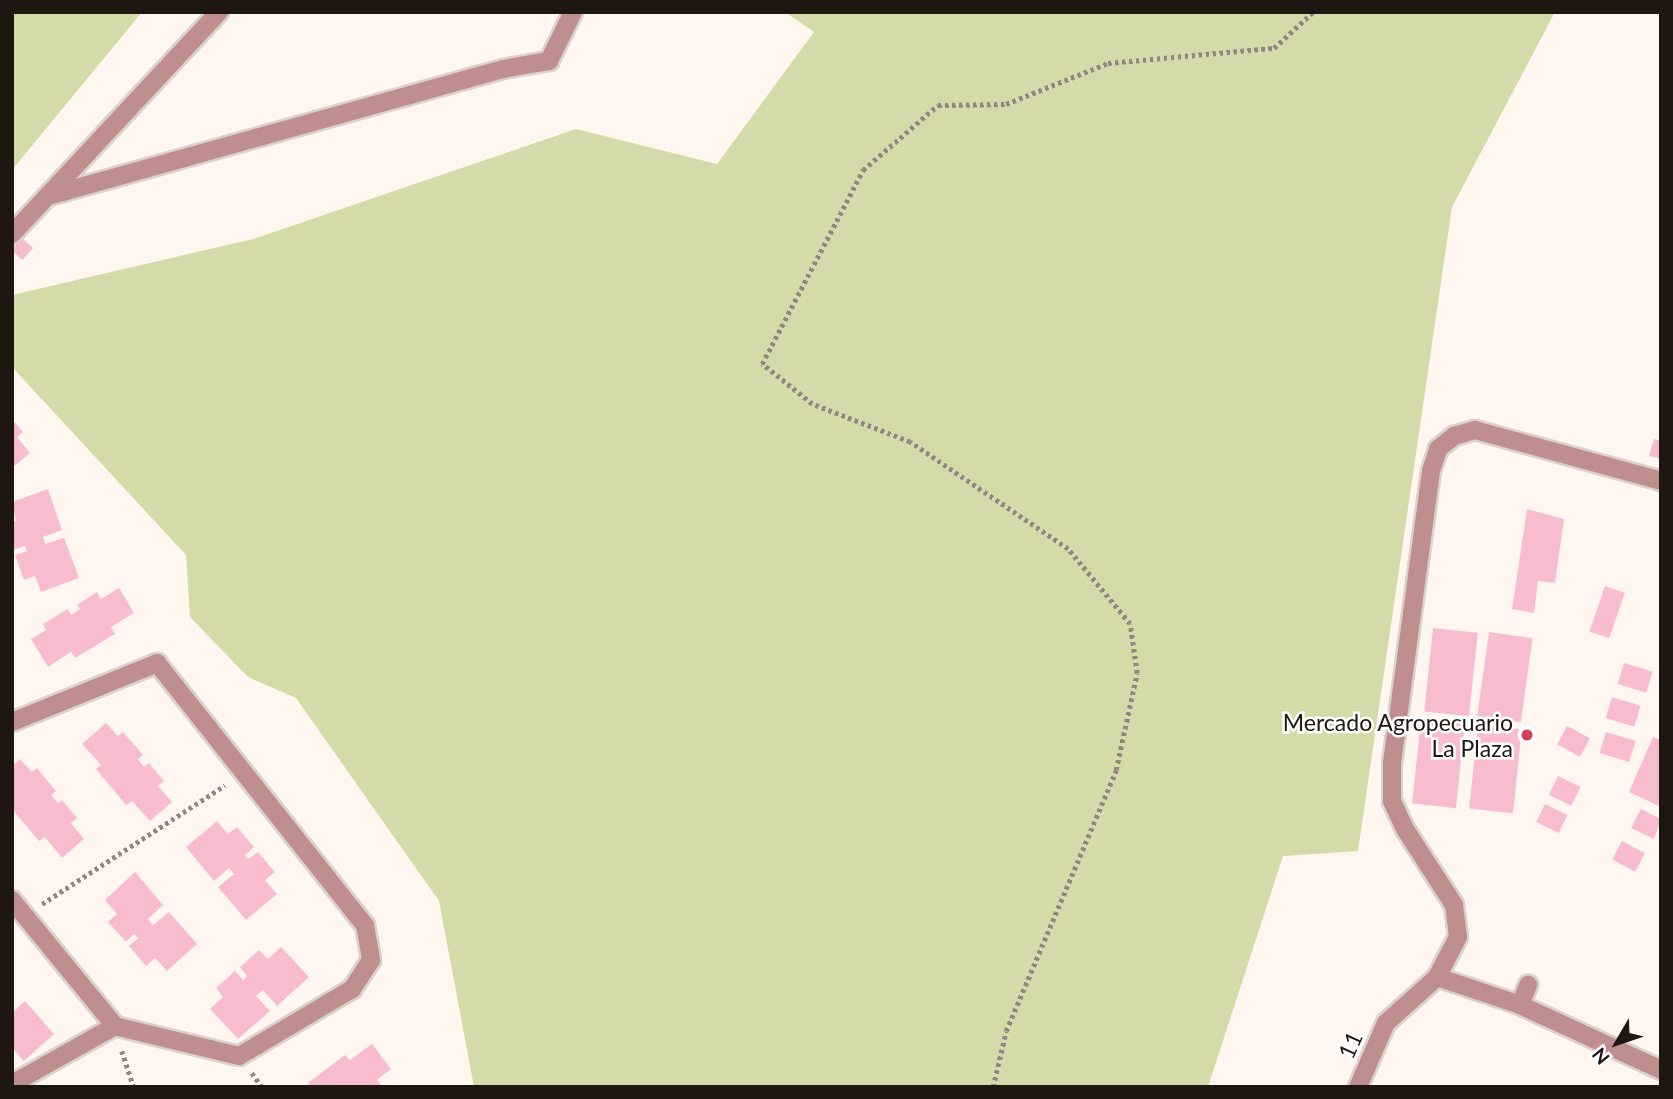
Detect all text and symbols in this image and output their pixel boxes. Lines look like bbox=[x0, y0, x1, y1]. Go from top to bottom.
place label: Mercado Agropecuario La Plaza bbox=[1282, 708, 1513, 762]
marker: Mercado Agropecuario La Plaza bbox=[1519, 727, 1535, 743]
north arrow bbox=[1582, 1008, 1652, 1078]
street label: 11 bbox=[1332, 1027, 1368, 1063]
text: N bbox=[1587, 1044, 1614, 1069]

